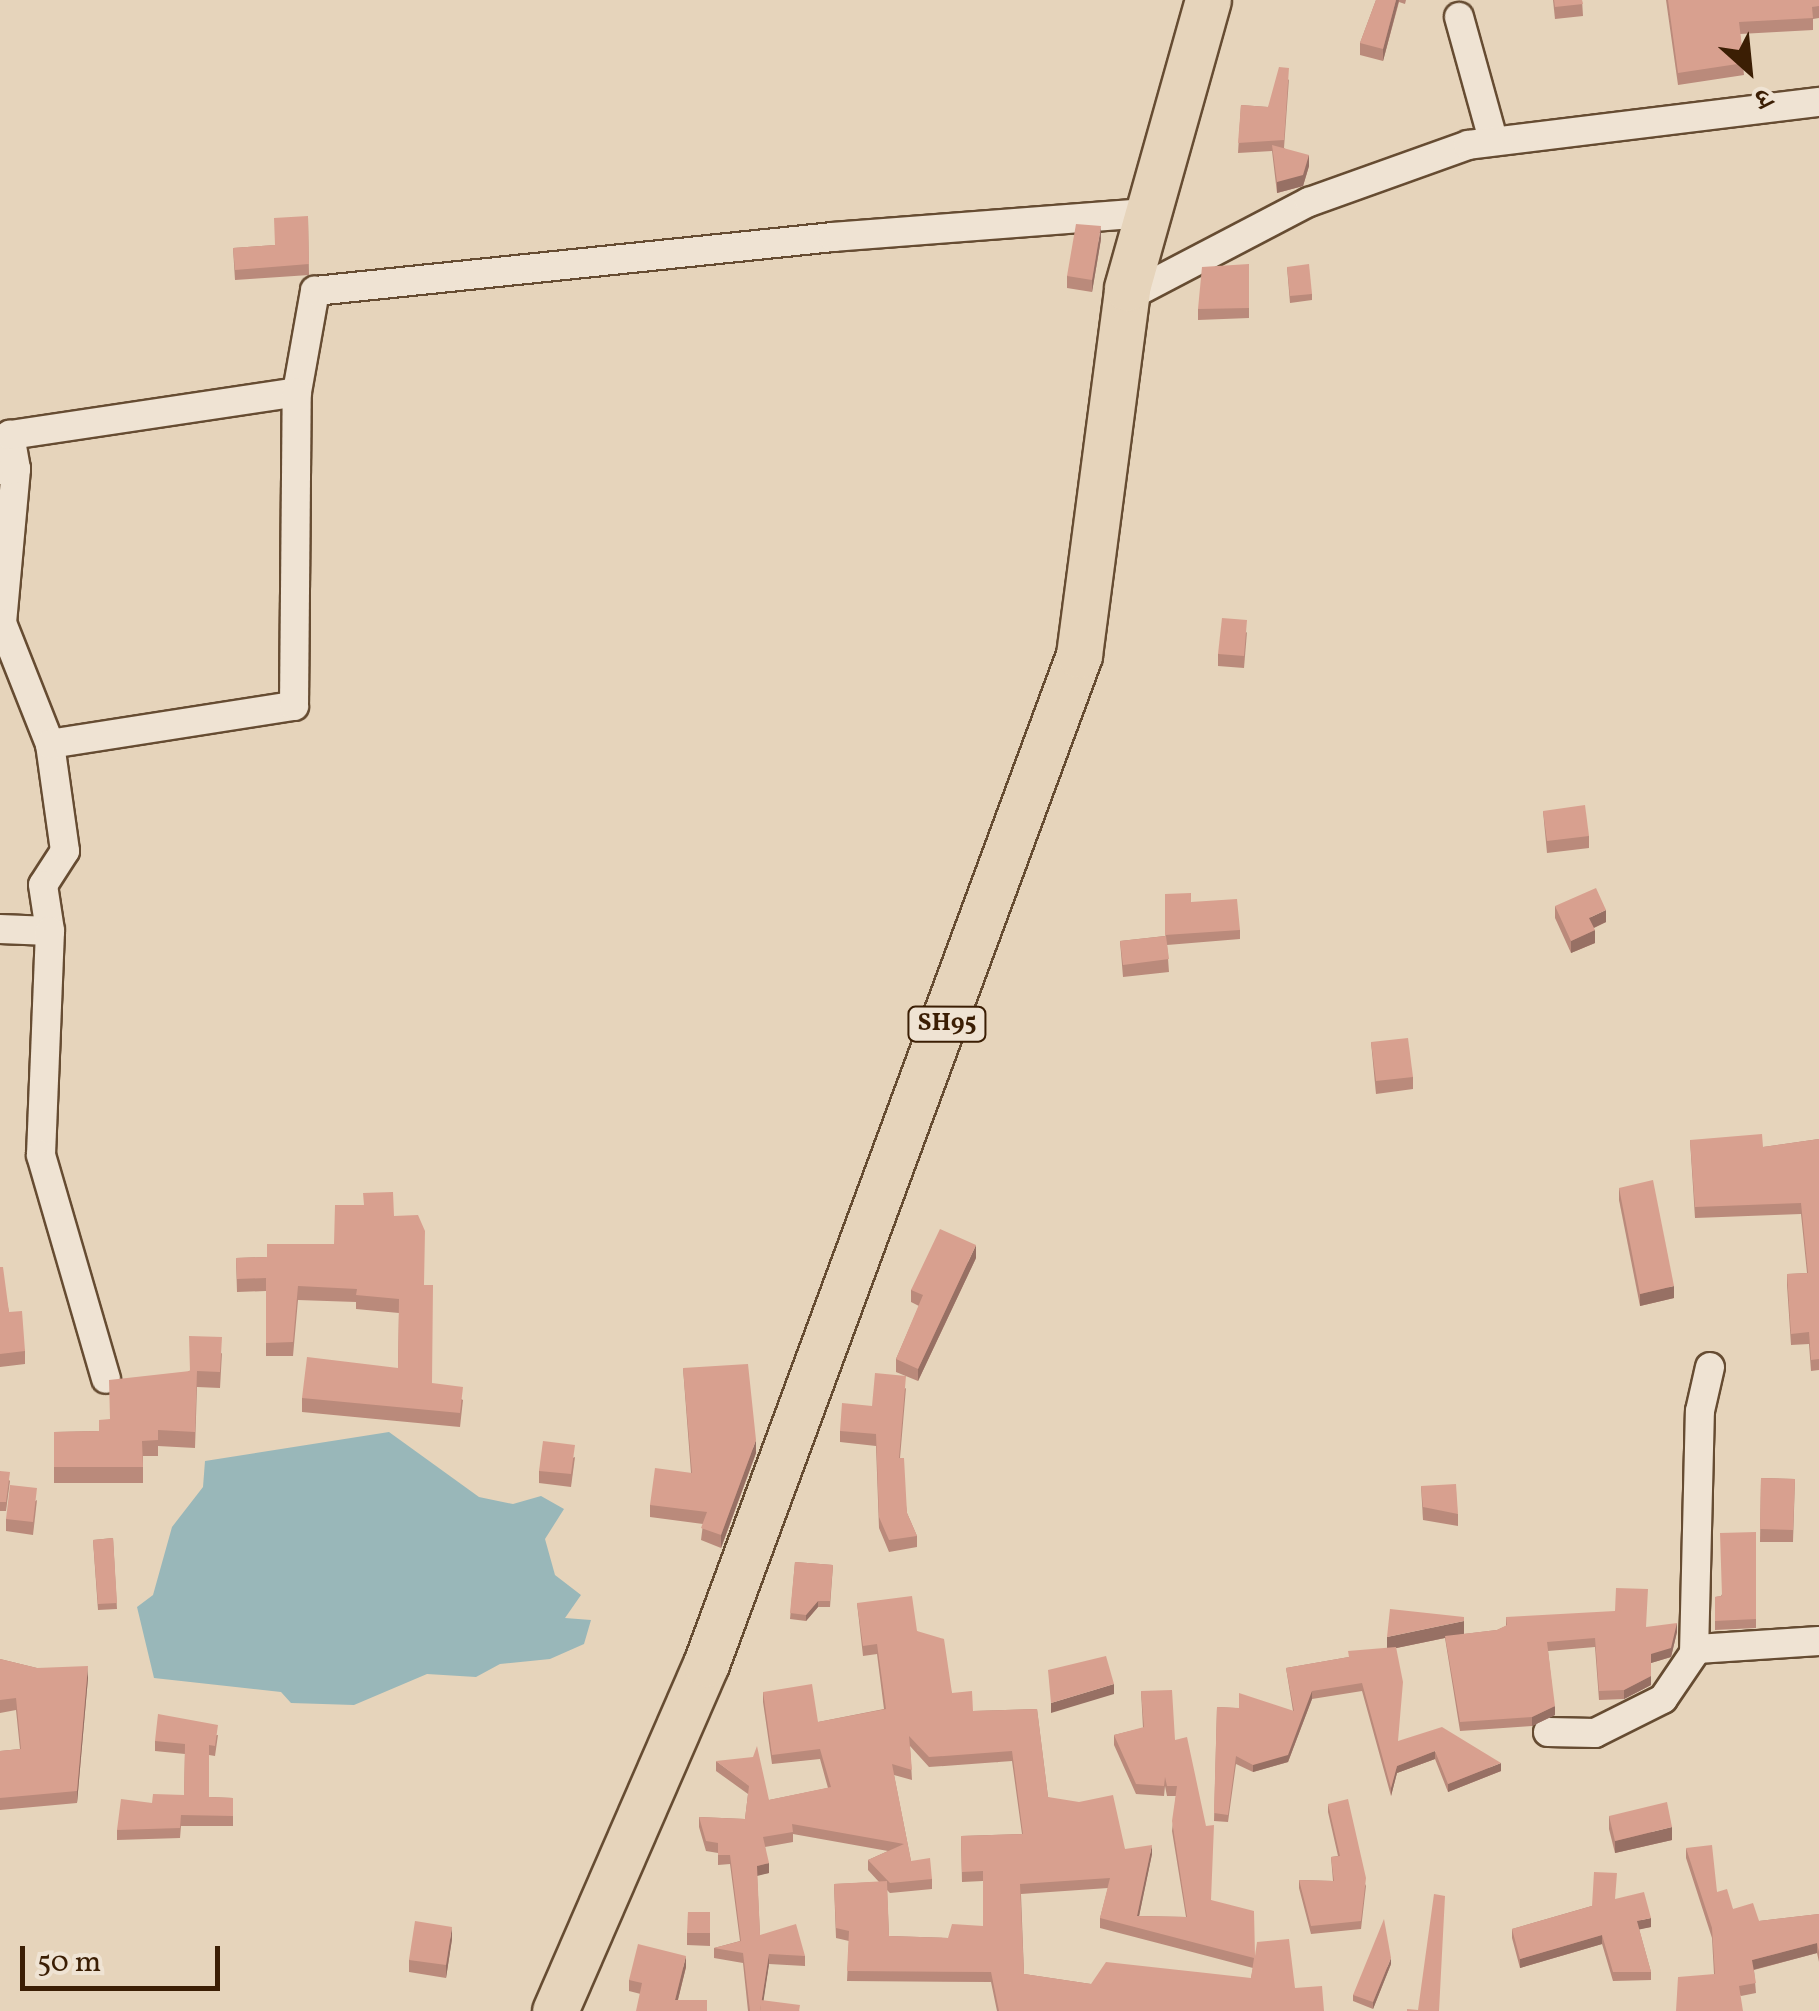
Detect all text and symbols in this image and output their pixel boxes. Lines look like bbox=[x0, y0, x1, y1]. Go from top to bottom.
north arrow bbox=[1699, 20, 1799, 120]
text: उ bbox=[1748, 77, 1778, 118]
road number: SH95 bbox=[907, 1004, 987, 1044]
scale bar bbox=[25, 1926, 225, 1988]
text: 50 m bbox=[37, 1942, 101, 1984]

